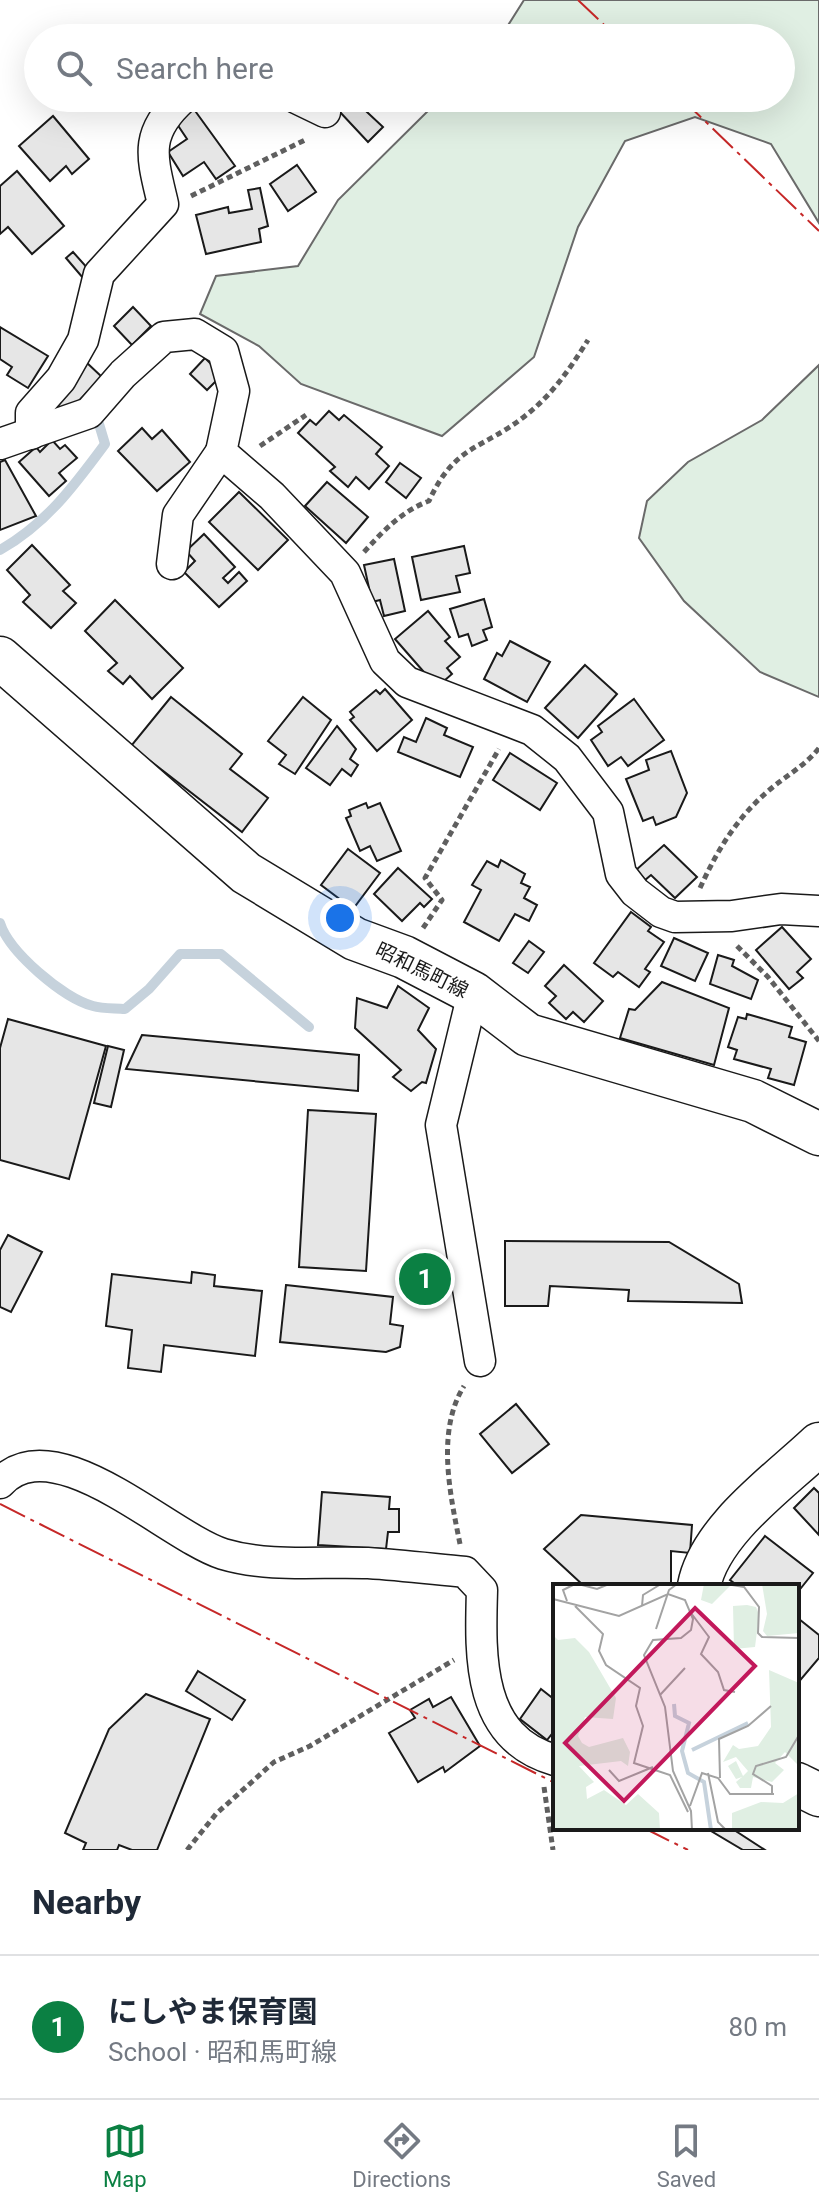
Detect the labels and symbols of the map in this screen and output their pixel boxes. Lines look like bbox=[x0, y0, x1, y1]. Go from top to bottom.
your location bbox=[320, 898, 360, 938]
street label: 昭和馬町線 bbox=[372, 937, 472, 1003]
pin: 1 bbox=[399, 1249, 451, 1309]
inset map bbox=[553, 1584, 799, 1830]

